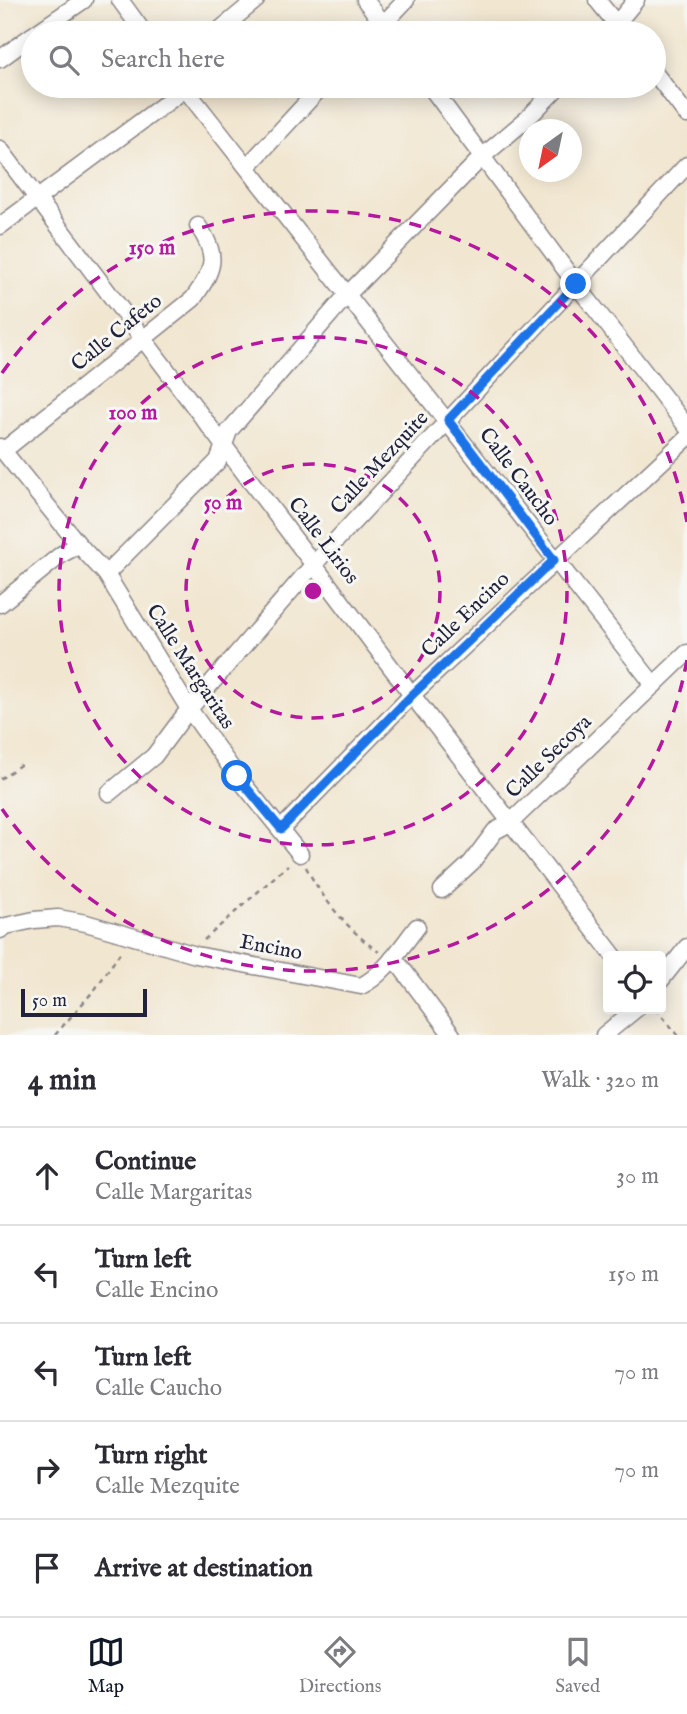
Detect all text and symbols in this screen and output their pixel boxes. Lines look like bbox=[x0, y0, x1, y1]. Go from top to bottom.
search box bbox=[21, 21, 666, 98]
icon: search bbox=[45, 41, 83, 79]
text: Search here bbox=[101, 43, 225, 76]
north arrow bbox=[519, 119, 582, 182]
text: 150 m bbox=[129, 235, 176, 262]
route end bbox=[560, 268, 591, 299]
street label: Calle Cafeto bbox=[66, 288, 168, 378]
text: 100 m bbox=[108, 400, 158, 427]
street label: Calle Mezquite bbox=[325, 405, 435, 521]
street label: Calle Caucho bbox=[472, 423, 564, 531]
text: 50 m bbox=[204, 490, 243, 517]
street label: Calle Lirios bbox=[281, 492, 365, 590]
street label: Calle Encino bbox=[416, 566, 516, 664]
centre of rings bbox=[301, 579, 325, 603]
street label: Calle Margaritas bbox=[140, 599, 240, 735]
street label: Calle Secoya bbox=[500, 709, 598, 805]
route start bbox=[221, 760, 252, 791]
street label: Encino bbox=[238, 929, 304, 967]
map controls bbox=[603, 951, 666, 1014]
button: locate bbox=[603, 951, 666, 1014]
scale bar bbox=[21, 986, 147, 1018]
text: 50 m bbox=[32, 989, 67, 1013]
text: 4 min bbox=[28, 1062, 96, 1100]
text: Walk · 320 m bbox=[541, 1066, 659, 1095]
text: Continue bbox=[95, 1145, 196, 1178]
icon: ahead bbox=[28, 1157, 66, 1195]
text: 30 m bbox=[616, 1162, 659, 1191]
text: Calle Margaritas bbox=[95, 1178, 252, 1207]
text: Turn left bbox=[95, 1243, 192, 1276]
icon: left bbox=[28, 1255, 66, 1293]
text: 150 m bbox=[608, 1260, 659, 1289]
text: Calle Encino bbox=[95, 1276, 218, 1305]
text: Turn left bbox=[95, 1341, 192, 1374]
icon: left bbox=[28, 1353, 66, 1391]
text: 70 m bbox=[614, 1358, 659, 1387]
text: Calle Caucho bbox=[95, 1374, 222, 1403]
text: Turn right bbox=[95, 1439, 208, 1472]
icon: right bbox=[28, 1451, 66, 1489]
text: 70 m bbox=[614, 1456, 659, 1485]
text: Calle Mezquite bbox=[95, 1472, 240, 1501]
icon: arrive bbox=[28, 1549, 66, 1587]
text: Arrive at destination bbox=[95, 1552, 313, 1585]
tab: Map bbox=[87, 1633, 125, 1699]
tab: Directions bbox=[299, 1633, 381, 1699]
tab: Saved bbox=[555, 1633, 600, 1699]

